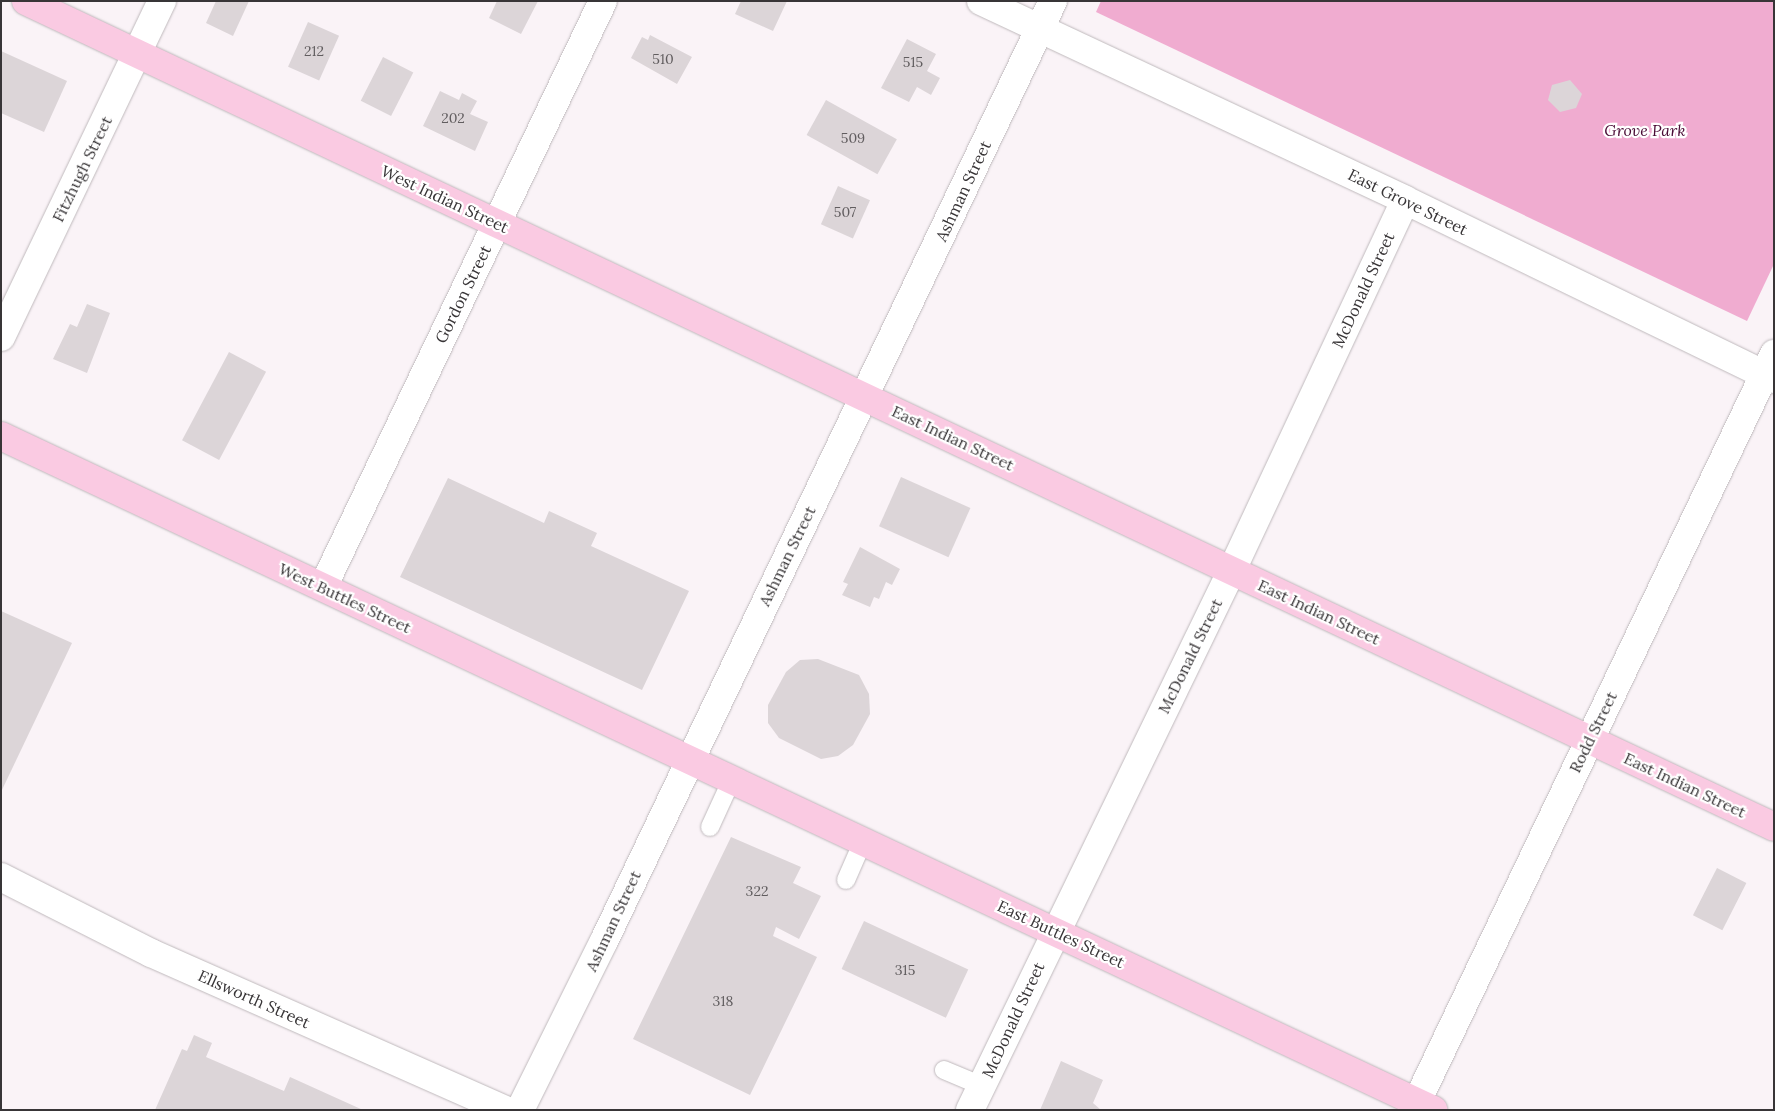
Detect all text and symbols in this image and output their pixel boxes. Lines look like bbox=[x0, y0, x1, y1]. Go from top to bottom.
house number: 212 bbox=[304, 43, 324, 59]
house number: 510 bbox=[652, 51, 674, 67]
house number: 515 bbox=[903, 54, 923, 70]
house number: 202 bbox=[441, 110, 465, 126]
street label: Fitzhugh Street bbox=[48, 113, 116, 225]
park label: Grove Park bbox=[1604, 120, 1686, 140]
house number: 509 bbox=[841, 130, 865, 146]
street label: Ashman Street bbox=[931, 138, 995, 244]
street label: West Indian Street bbox=[378, 161, 512, 237]
street label: East Grove Street bbox=[1345, 165, 1471, 239]
house number: 507 bbox=[834, 204, 856, 220]
street label: McDonald Street bbox=[1328, 229, 1398, 351]
street label: Gordon Street bbox=[431, 242, 495, 346]
street label: East Indian Street bbox=[889, 401, 1017, 475]
street label: Ashman Street bbox=[755, 503, 819, 609]
street label: West Buttles Street bbox=[276, 559, 414, 637]
street label: East Indian Street bbox=[1255, 575, 1383, 649]
street label: McDonald Street bbox=[1154, 595, 1226, 717]
street label: Rodd Street bbox=[1565, 688, 1621, 776]
street label: East Indian Street bbox=[1621, 748, 1749, 822]
street label: Ashman Street bbox=[581, 868, 645, 974]
house number: 322 bbox=[746, 883, 768, 899]
street label: East Buttles Street bbox=[994, 896, 1128, 972]
street label: McDonald Street bbox=[978, 959, 1048, 1081]
house number: 315 bbox=[895, 962, 915, 978]
street label: Ellsworth Street bbox=[195, 966, 313, 1032]
house number: 318 bbox=[713, 993, 733, 1009]

